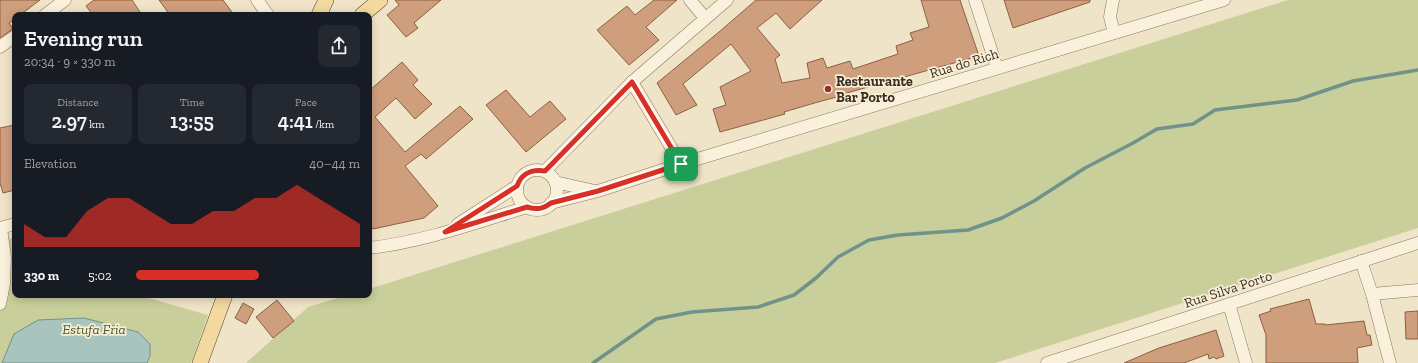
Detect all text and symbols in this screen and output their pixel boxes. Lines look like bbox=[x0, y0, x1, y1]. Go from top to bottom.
text: Evening run bbox=[24, 25, 143, 52]
button: share bbox=[318, 25, 360, 67]
street label: Rua do Rich bbox=[928, 45, 1001, 82]
text: 20:34 · 9 × 330 m bbox=[24, 54, 115, 69]
place label: Restaurante Bar Porto bbox=[836, 73, 913, 106]
marker: Restaurante Bar Porto bbox=[823, 84, 833, 94]
text: Distance bbox=[57, 96, 99, 109]
text: Time bbox=[180, 96, 204, 109]
text: Pace bbox=[295, 96, 317, 109]
text: 2.97 bbox=[51, 109, 87, 133]
text: 13:55 bbox=[170, 109, 214, 133]
text: 4:41 bbox=[278, 109, 313, 133]
text: km bbox=[87, 118, 105, 131]
text: /km bbox=[313, 118, 334, 131]
pin bbox=[664, 147, 698, 181]
icon: arrive bbox=[670, 153, 692, 175]
text: Elevation bbox=[24, 156, 76, 171]
text: 40–44 m bbox=[309, 156, 360, 171]
street label: Rua Silva Porto bbox=[1182, 267, 1274, 312]
text: 330 m bbox=[24, 268, 59, 283]
text: 5:02 bbox=[88, 268, 112, 283]
park label: Estufa Fria bbox=[62, 321, 126, 338]

